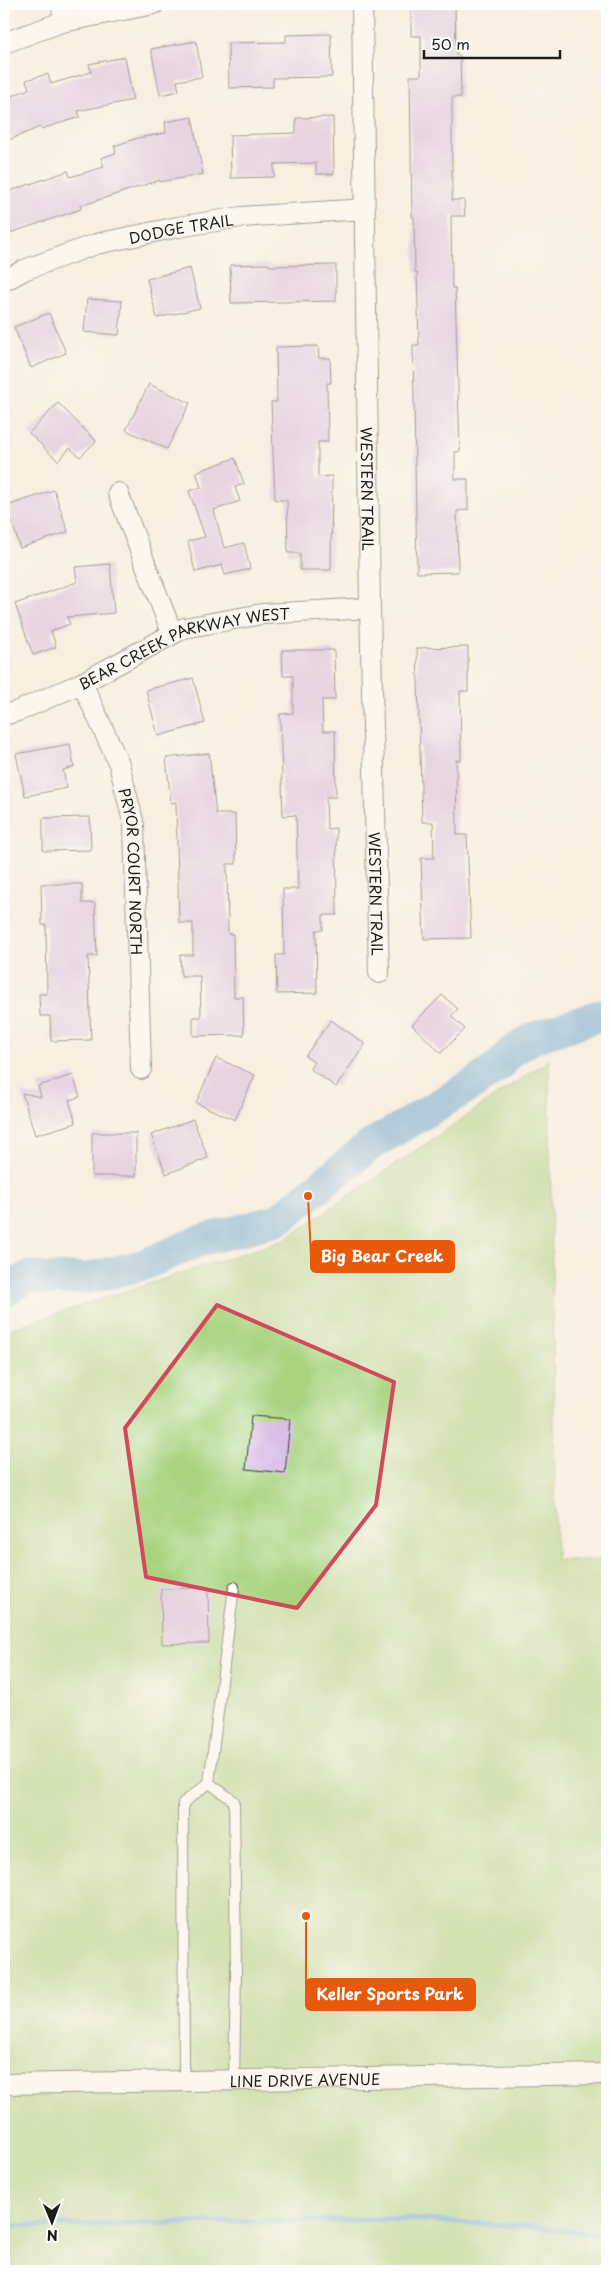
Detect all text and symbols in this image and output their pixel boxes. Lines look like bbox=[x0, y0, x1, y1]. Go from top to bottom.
scale bar bbox=[424, 28, 560, 60]
text: 50 m bbox=[431, 32, 470, 55]
street label: DODGE TRAIL bbox=[127, 207, 235, 248]
street label: WESTERN TRAIL bbox=[356, 427, 381, 551]
street label: BEAR CREEK PARKWAY WEST bbox=[73, 601, 291, 695]
street label: PRYOR COURT NORTH bbox=[114, 785, 149, 955]
street label: WESTERN TRAIL bbox=[364, 832, 390, 956]
callout: Big Bear Creek bbox=[311, 1241, 454, 1272]
text: Big Bear Creek bbox=[320, 1243, 444, 1267]
callout: Keller Sports Park bbox=[306, 1979, 475, 2010]
text: Keller Sports Park bbox=[316, 1981, 464, 2005]
street label: LINE DRIVE AVENUE bbox=[229, 2066, 381, 2092]
north arrow bbox=[28, 2198, 78, 2248]
text: N bbox=[47, 2225, 58, 2246]

